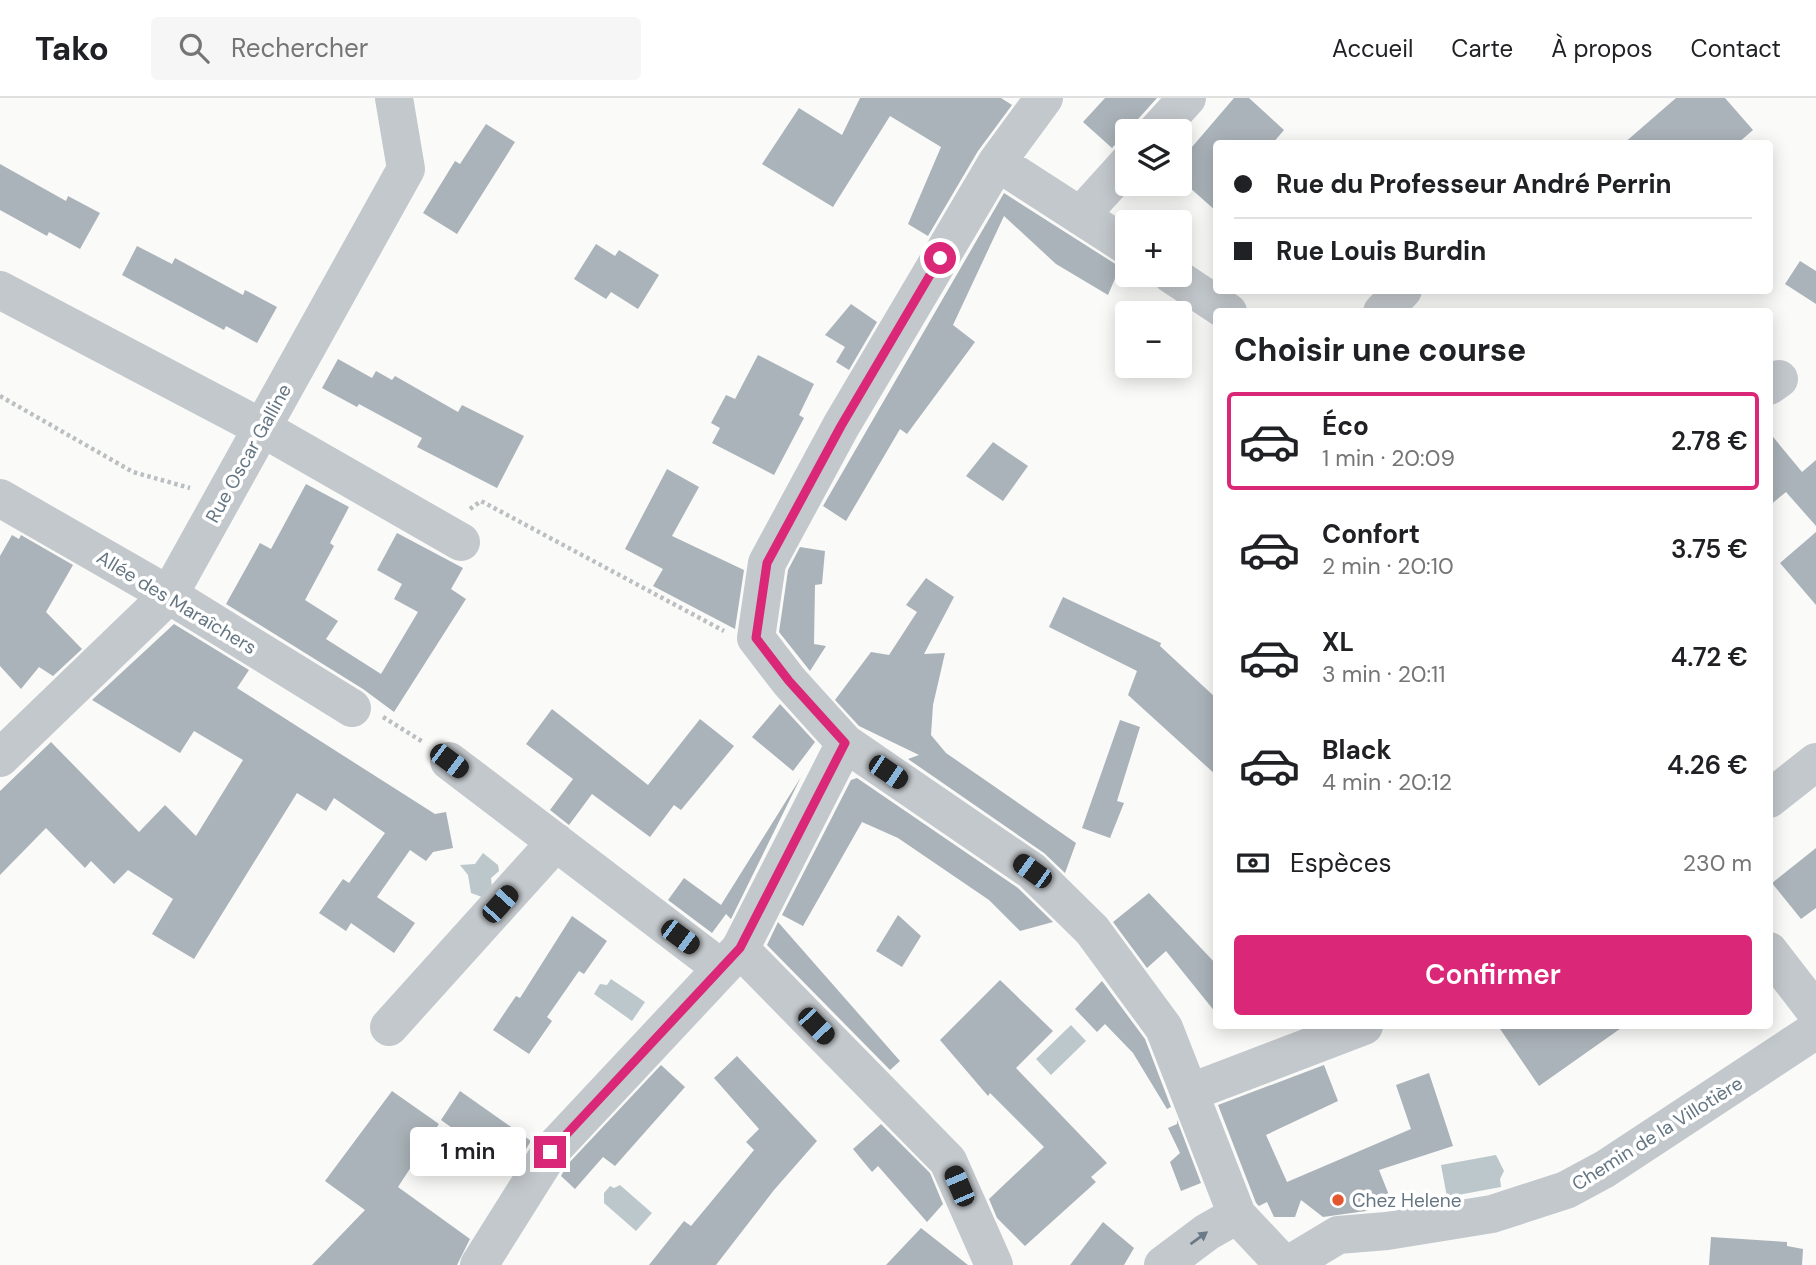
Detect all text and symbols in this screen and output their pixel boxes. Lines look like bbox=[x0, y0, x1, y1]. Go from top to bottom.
search box bbox=[151, 17, 641, 80]
text: Tako bbox=[35, 27, 109, 70]
icon: search bbox=[175, 29, 213, 67]
text: Rechercher bbox=[231, 31, 368, 65]
text: Accueil bbox=[1332, 33, 1413, 64]
text: Carte bbox=[1451, 33, 1513, 64]
text: À propos bbox=[1551, 33, 1653, 64]
text: Contact bbox=[1691, 33, 1781, 64]
map controls bbox=[1115, 119, 1192, 378]
button: layers bbox=[1115, 119, 1192, 196]
text: Rue du Professeur André Perrin bbox=[1276, 167, 1672, 201]
button: + bbox=[1115, 210, 1192, 287]
text: Rue Louis Burdin bbox=[1276, 234, 1486, 268]
route start bbox=[924, 242, 956, 274]
button: − bbox=[1115, 301, 1192, 378]
text: Choisir une course bbox=[1234, 329, 1526, 371]
street label: Rue Oscar Galline bbox=[200, 379, 297, 527]
text: Éco bbox=[1322, 409, 1369, 443]
icon: car bbox=[1238, 410, 1301, 473]
text: 2.78 € bbox=[1671, 424, 1748, 458]
text: 1 min · 20:09 bbox=[1322, 443, 1455, 473]
text: Confort bbox=[1322, 517, 1420, 551]
icon: car bbox=[1238, 518, 1301, 581]
text: 3.75 € bbox=[1671, 532, 1748, 566]
street label: Allée des Maraîchers bbox=[92, 545, 261, 660]
text: 2 min · 20:10 bbox=[1322, 551, 1454, 581]
text: XL bbox=[1322, 625, 1354, 659]
icon: car bbox=[1238, 626, 1301, 689]
text: 4.72 € bbox=[1671, 640, 1748, 674]
text: 3 min · 20:11 bbox=[1322, 659, 1445, 689]
text: Black bbox=[1322, 733, 1392, 767]
icon: car bbox=[1238, 734, 1301, 797]
car bbox=[426, 740, 473, 782]
text: 4.26 € bbox=[1667, 748, 1748, 782]
car bbox=[865, 752, 912, 792]
text: 4 min · 20:12 bbox=[1322, 767, 1452, 797]
icon: cash bbox=[1234, 844, 1272, 882]
text: Espèces bbox=[1290, 846, 1391, 880]
text: 230 m bbox=[1683, 848, 1752, 878]
car bbox=[1009, 850, 1056, 892]
car bbox=[479, 881, 522, 927]
car bbox=[657, 916, 704, 958]
button: Confirmer bbox=[1234, 935, 1752, 1015]
car bbox=[794, 1004, 839, 1048]
street label: Chemin de la Villotière bbox=[1567, 1071, 1747, 1196]
callout: 1 min bbox=[410, 1128, 526, 1176]
text: 1 min bbox=[441, 1136, 495, 1166]
route end bbox=[534, 1136, 566, 1168]
car bbox=[942, 1163, 977, 1209]
place label: Chez Helene bbox=[1352, 1188, 1462, 1213]
marker: Chez Helene bbox=[1330, 1192, 1346, 1208]
one-way arrow bbox=[1190, 1231, 1208, 1245]

